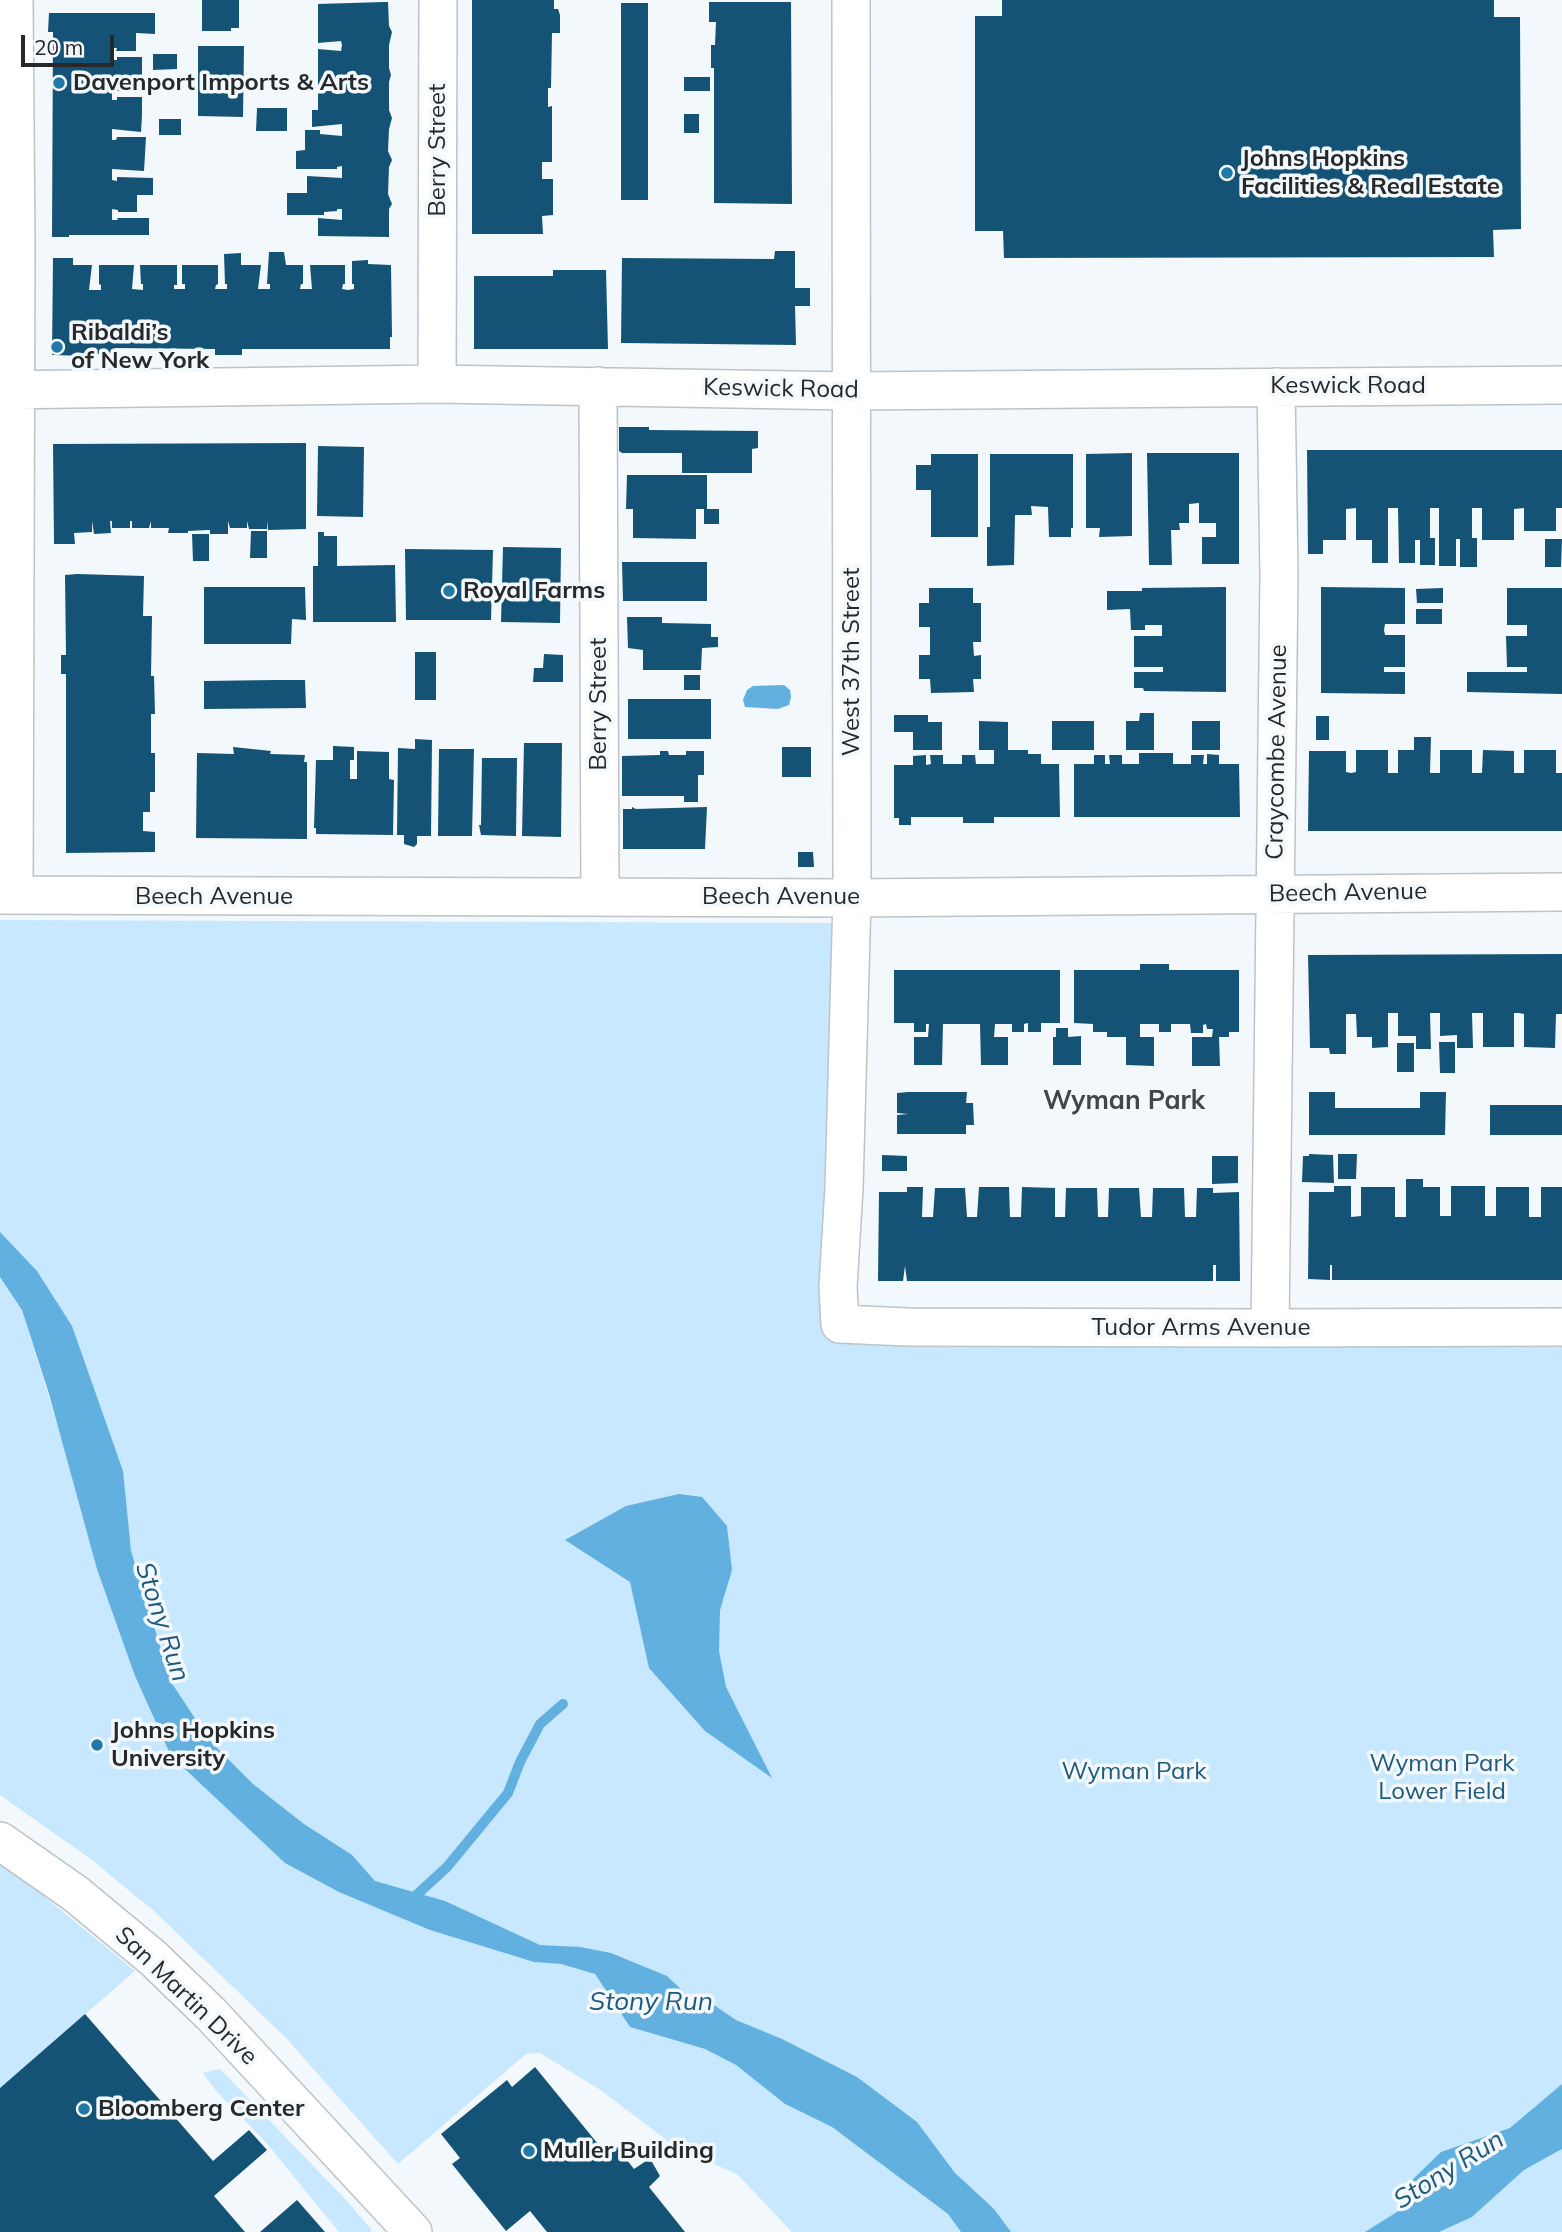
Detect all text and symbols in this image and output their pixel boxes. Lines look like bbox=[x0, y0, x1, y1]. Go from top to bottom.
scale bar bbox=[24, 21, 117, 65]
text: 20 m bbox=[34, 34, 83, 60]
place label: Davenport Imports & Arts bbox=[73, 69, 369, 97]
marker: Davenport Imports & Arts bbox=[51, 75, 67, 91]
street label: Berry Street bbox=[424, 84, 452, 216]
place label: Johns Hopkins Facilities & Real Estate bbox=[1241, 145, 1500, 201]
marker: Johns Hopkins Facilities & Real Estate bbox=[1219, 165, 1235, 181]
place label: Ribaldi’s of New York bbox=[71, 319, 209, 375]
marker: Ribaldi’s of New York bbox=[49, 339, 65, 355]
street label: Keswick Road bbox=[1270, 372, 1426, 400]
street label: Keswick Road bbox=[703, 373, 859, 405]
street label: West 37th Street bbox=[838, 568, 866, 756]
place label: Royal Farms bbox=[463, 577, 605, 605]
marker: Royal Farms bbox=[441, 583, 457, 599]
street label: Berry Street bbox=[585, 638, 613, 770]
street label: Craycombe Avenue bbox=[1261, 644, 1293, 860]
street label: Beech Avenue bbox=[1269, 877, 1427, 909]
street label: Beech Avenue bbox=[135, 883, 293, 911]
street label: Beech Avenue bbox=[702, 883, 860, 911]
district label: Wyman Park bbox=[1043, 1085, 1205, 1117]
street label: Tudor Arms Avenue bbox=[1092, 1314, 1310, 1342]
water label: Stony Run bbox=[128, 1558, 196, 1686]
place label: Johns Hopkins University bbox=[111, 1717, 275, 1773]
marker: Johns Hopkins University bbox=[89, 1737, 105, 1753]
park label: Wyman Park Lower Field bbox=[1369, 1750, 1515, 1806]
park label: Wyman Park bbox=[1061, 1758, 1207, 1786]
street label: San Martin Drive bbox=[109, 1921, 263, 2071]
water label: Stony Run bbox=[589, 1986, 713, 2018]
place label: Bloomberg Center bbox=[98, 2095, 304, 2123]
marker: Bloomberg Center bbox=[76, 2101, 92, 2117]
water label: Stony Run bbox=[1388, 2124, 1510, 2216]
place label: Muller Building bbox=[543, 2137, 714, 2165]
marker: Muller Building bbox=[521, 2143, 537, 2159]

